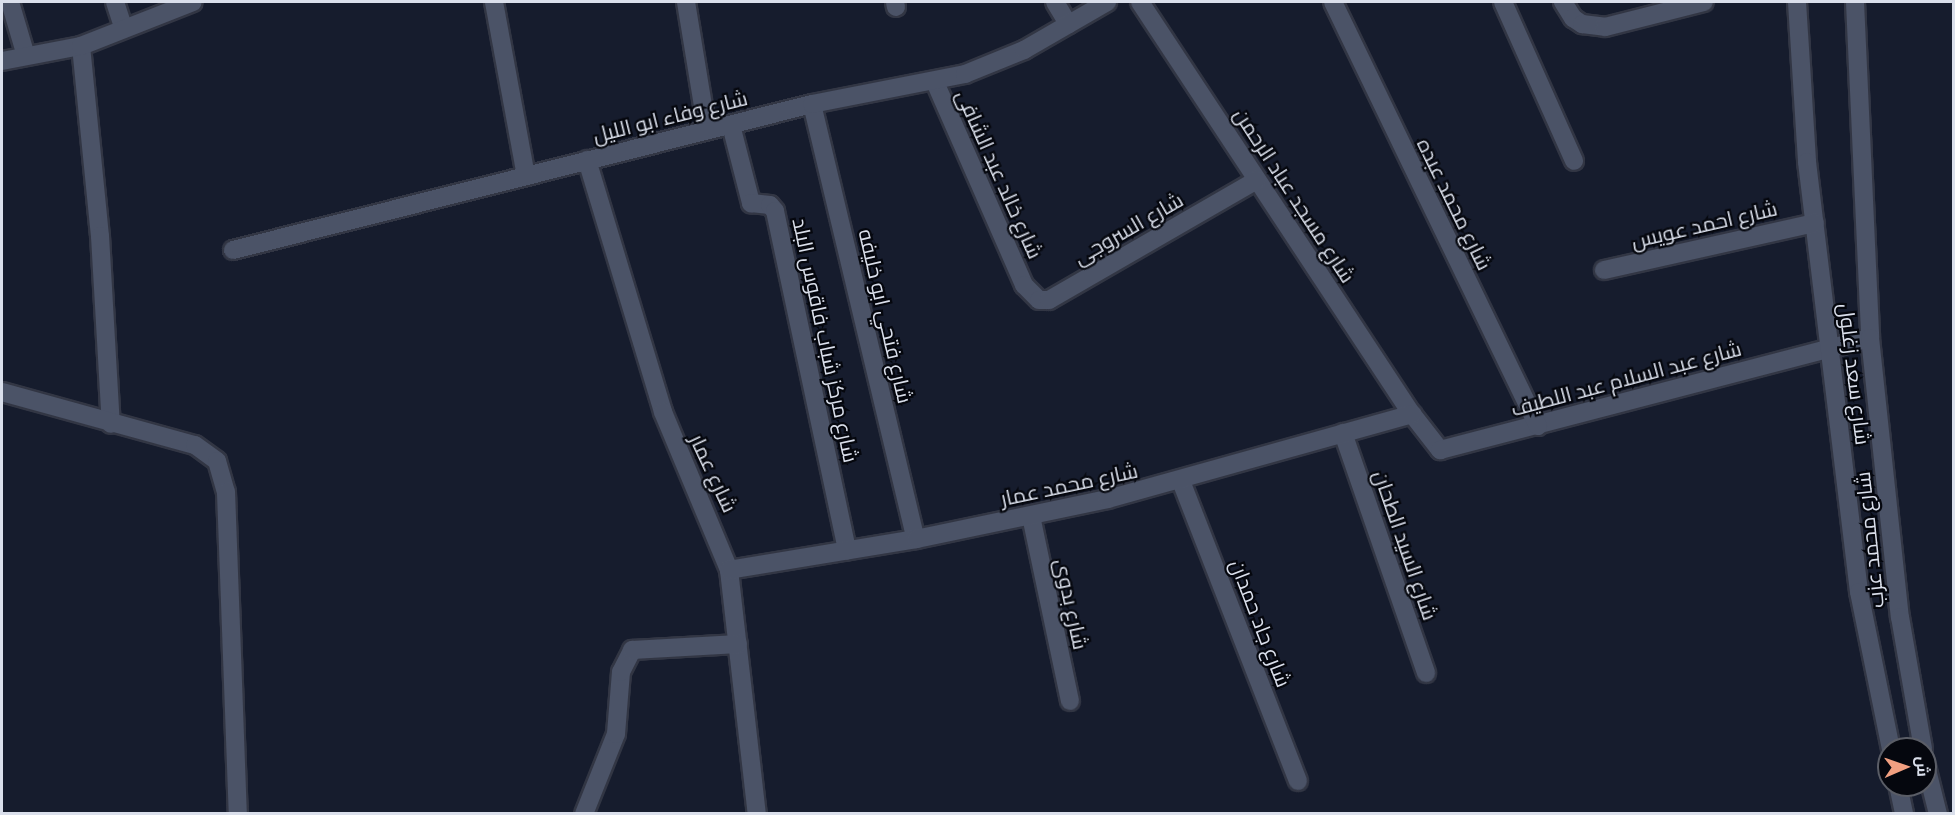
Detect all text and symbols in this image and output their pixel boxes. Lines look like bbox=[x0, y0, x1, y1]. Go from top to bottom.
street label: شارع وفاء ابو الليل bbox=[590, 85, 750, 147]
street label: شارع خالد عبد الشافى bbox=[951, 86, 1049, 262]
street label: شارع مسجد عباد الرحمن bbox=[1229, 103, 1361, 287]
street label: شارع محمد عبده bbox=[1412, 134, 1498, 274]
street label: شارع السروجى bbox=[1069, 186, 1187, 270]
street label: شارع احمد عويس bbox=[1629, 195, 1779, 253]
street label: شارع مركز شباب فاقوس البلد bbox=[788, 215, 864, 465]
street label: شارع فتحي ابو خليفه bbox=[854, 226, 918, 406]
street label: شارع سعد زغلول bbox=[1834, 302, 1876, 446]
street label: شارع عبد السلام عبد اللطيف bbox=[1508, 335, 1744, 421]
street label: شارع عمار bbox=[685, 430, 743, 516]
street label: شارع محمد عمار bbox=[998, 457, 1140, 511]
street label: شارع السيد الطحان bbox=[1369, 467, 1443, 623]
street label: شارع محمد عزب bbox=[1849, 471, 1889, 609]
street label: شارع بدوى bbox=[1050, 556, 1094, 652]
street label: شارع جاد حمدان bbox=[1225, 556, 1297, 690]
north arrow bbox=[1877, 737, 1937, 797]
text: ش bbox=[1914, 756, 1933, 777]

